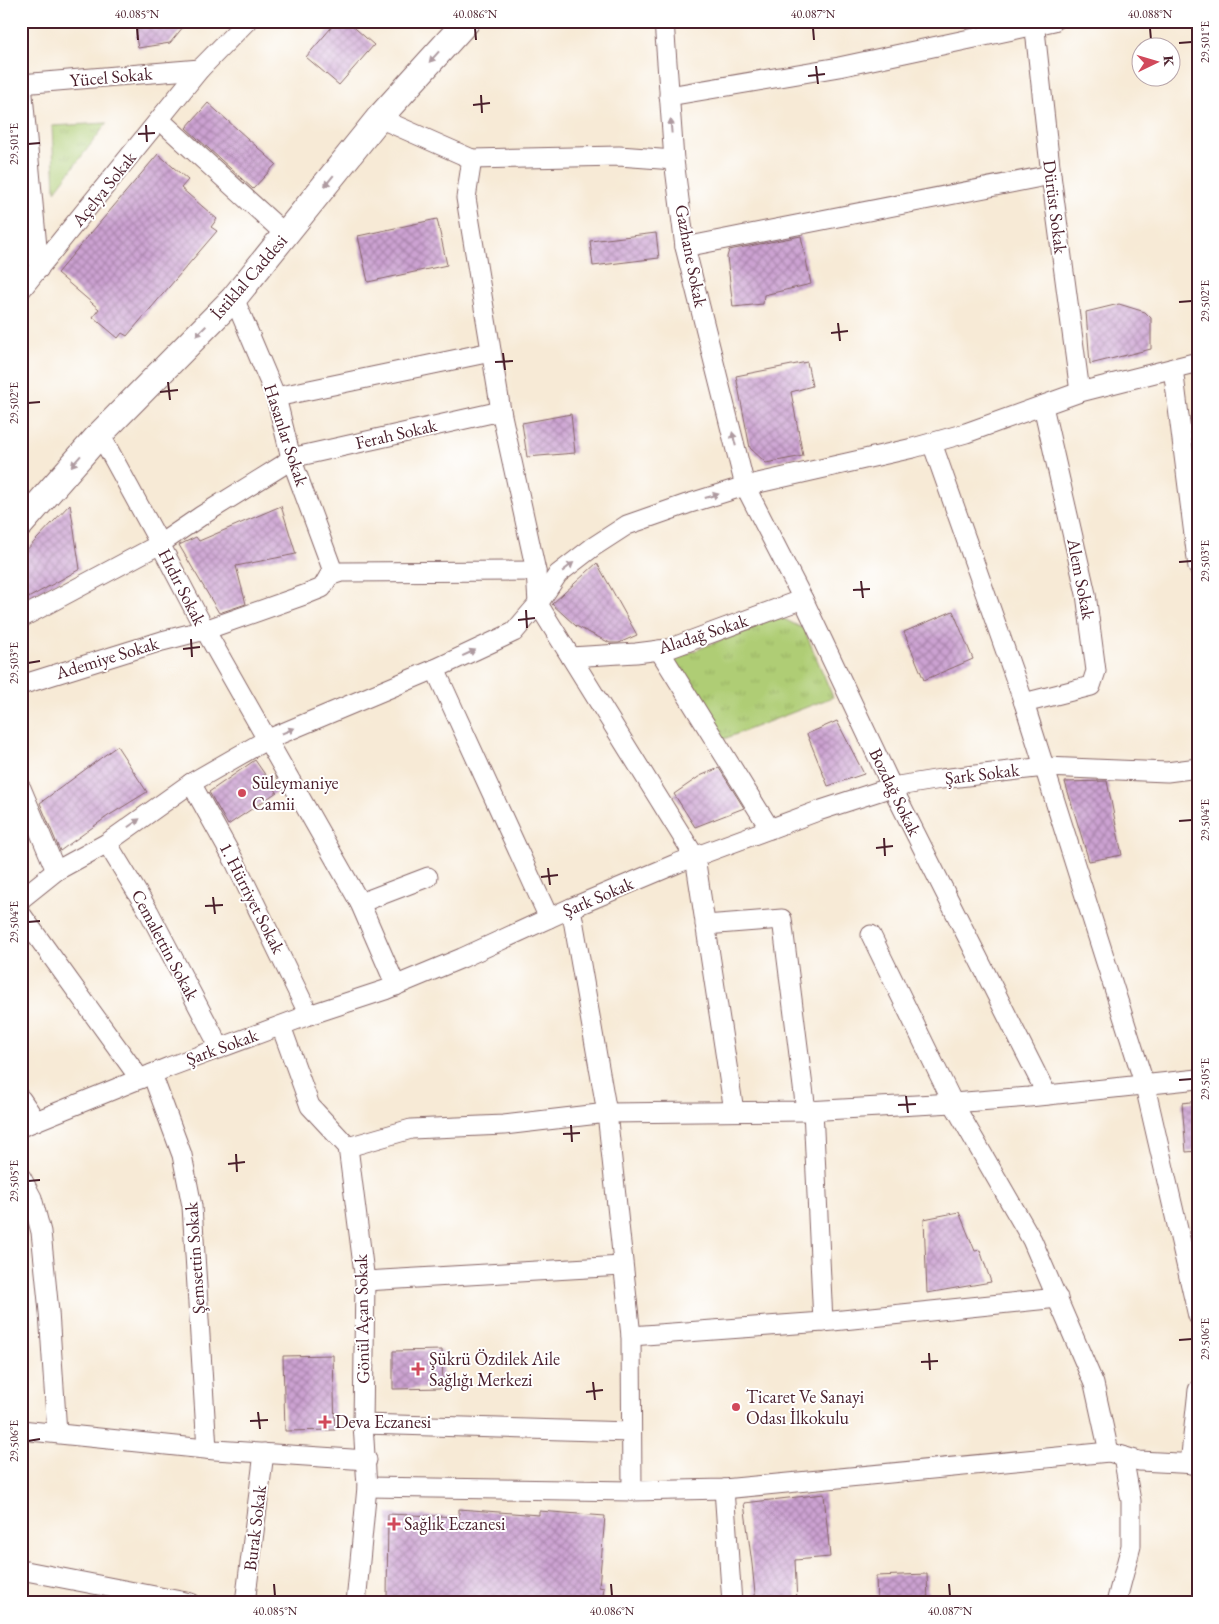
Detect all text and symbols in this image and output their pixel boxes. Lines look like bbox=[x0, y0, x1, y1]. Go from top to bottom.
text: 40.085°N bbox=[115, 6, 160, 22]
text: 40.086°N bbox=[453, 6, 498, 22]
text: 40.087°N bbox=[791, 6, 836, 22]
text: 40.088°N bbox=[1128, 6, 1173, 22]
text: 29.501°E bbox=[1197, 21, 1213, 63]
north arrow bbox=[1132, 38, 1182, 88]
one-way arrow bbox=[428, 51, 440, 63]
text: K bbox=[1160, 55, 1178, 67]
street label: Yücel Sokak bbox=[69, 61, 154, 92]
one-way arrow bbox=[667, 118, 675, 134]
text: 29.501°E bbox=[6, 123, 22, 165]
street label: Açelya Sokak bbox=[66, 146, 141, 232]
street label: Dürüst Sokak bbox=[1038, 159, 1073, 256]
one-way arrow bbox=[323, 174, 334, 187]
street label: Gazhane Sokak bbox=[670, 202, 713, 310]
street label: İstiklal Caddesi bbox=[205, 229, 292, 324]
text: 29.502°E bbox=[1197, 280, 1213, 322]
one-way arrow bbox=[195, 325, 207, 337]
street label: Hasanlar Sokak bbox=[259, 381, 314, 490]
text: 29.502°E bbox=[6, 382, 22, 424]
street label: Ferah Sokak bbox=[353, 413, 439, 454]
one-way arrow bbox=[729, 432, 737, 447]
one-way arrow bbox=[71, 454, 82, 467]
one-way arrow bbox=[705, 492, 720, 500]
street label: Alem Sokak bbox=[1062, 535, 1101, 622]
text: 29.503°E bbox=[1197, 540, 1213, 582]
street label: Hıdır Sokak bbox=[153, 544, 212, 630]
one-way arrow bbox=[561, 561, 574, 572]
street label: Aladağ Sokak bbox=[654, 608, 751, 659]
street label: Ademiye Sokak bbox=[52, 631, 161, 684]
text: 29.503°E bbox=[6, 642, 22, 684]
one-way arrow bbox=[462, 649, 477, 657]
one-way arrow bbox=[281, 726, 295, 734]
street label: Bozdağ Sokak bbox=[864, 744, 927, 840]
street label: Şark Sokak bbox=[943, 757, 1021, 789]
place label: Süleymaniye Camii bbox=[252, 771, 339, 815]
marker: Süleymaniye Camii bbox=[236, 787, 248, 799]
text: 29.504°E bbox=[1197, 799, 1213, 841]
one-way arrow bbox=[127, 818, 141, 828]
street label: 1. Hürriyet Sokak bbox=[215, 838, 291, 958]
street label: Şark Sokak bbox=[559, 871, 637, 922]
street label: Cemalettin Sokak bbox=[127, 885, 205, 1005]
text: 29.504°E bbox=[6, 901, 22, 943]
street label: Şark Sokak bbox=[183, 1023, 261, 1070]
text: 29.505°E bbox=[1197, 1058, 1213, 1100]
text: 29.505°E bbox=[6, 1160, 22, 1202]
street label: Şemsettin Sokak bbox=[179, 1201, 210, 1315]
street label: Gönül Açan Sokak bbox=[349, 1253, 374, 1384]
text: 29.506°E bbox=[1197, 1318, 1213, 1360]
place label: Şükrü Özdilek Aile Sağlığı Merkezi bbox=[429, 1347, 560, 1391]
marker: Şükrü Özdilek Aile Sağlığı Merkezi bbox=[411, 1362, 425, 1376]
place label: Ticaret Ve Sanayi Odası İlkokulu bbox=[746, 1385, 865, 1429]
marker: Ticaret Ve Sanayi Odası İlkokulu bbox=[730, 1401, 742, 1413]
place label: Deva Eczanesi bbox=[335, 1410, 432, 1433]
marker: Deva Eczanesi bbox=[319, 1416, 331, 1428]
text: 29.506°E bbox=[6, 1420, 22, 1462]
street label: Burak Sokak bbox=[238, 1483, 271, 1572]
place label: Sağlık Eczanesi bbox=[404, 1512, 506, 1535]
marker: Sağlık Eczanesi bbox=[388, 1518, 400, 1530]
text: 40.085°N bbox=[253, 1603, 298, 1619]
text: 40.086°N bbox=[590, 1603, 635, 1619]
text: 40.087°N bbox=[928, 1603, 973, 1619]

